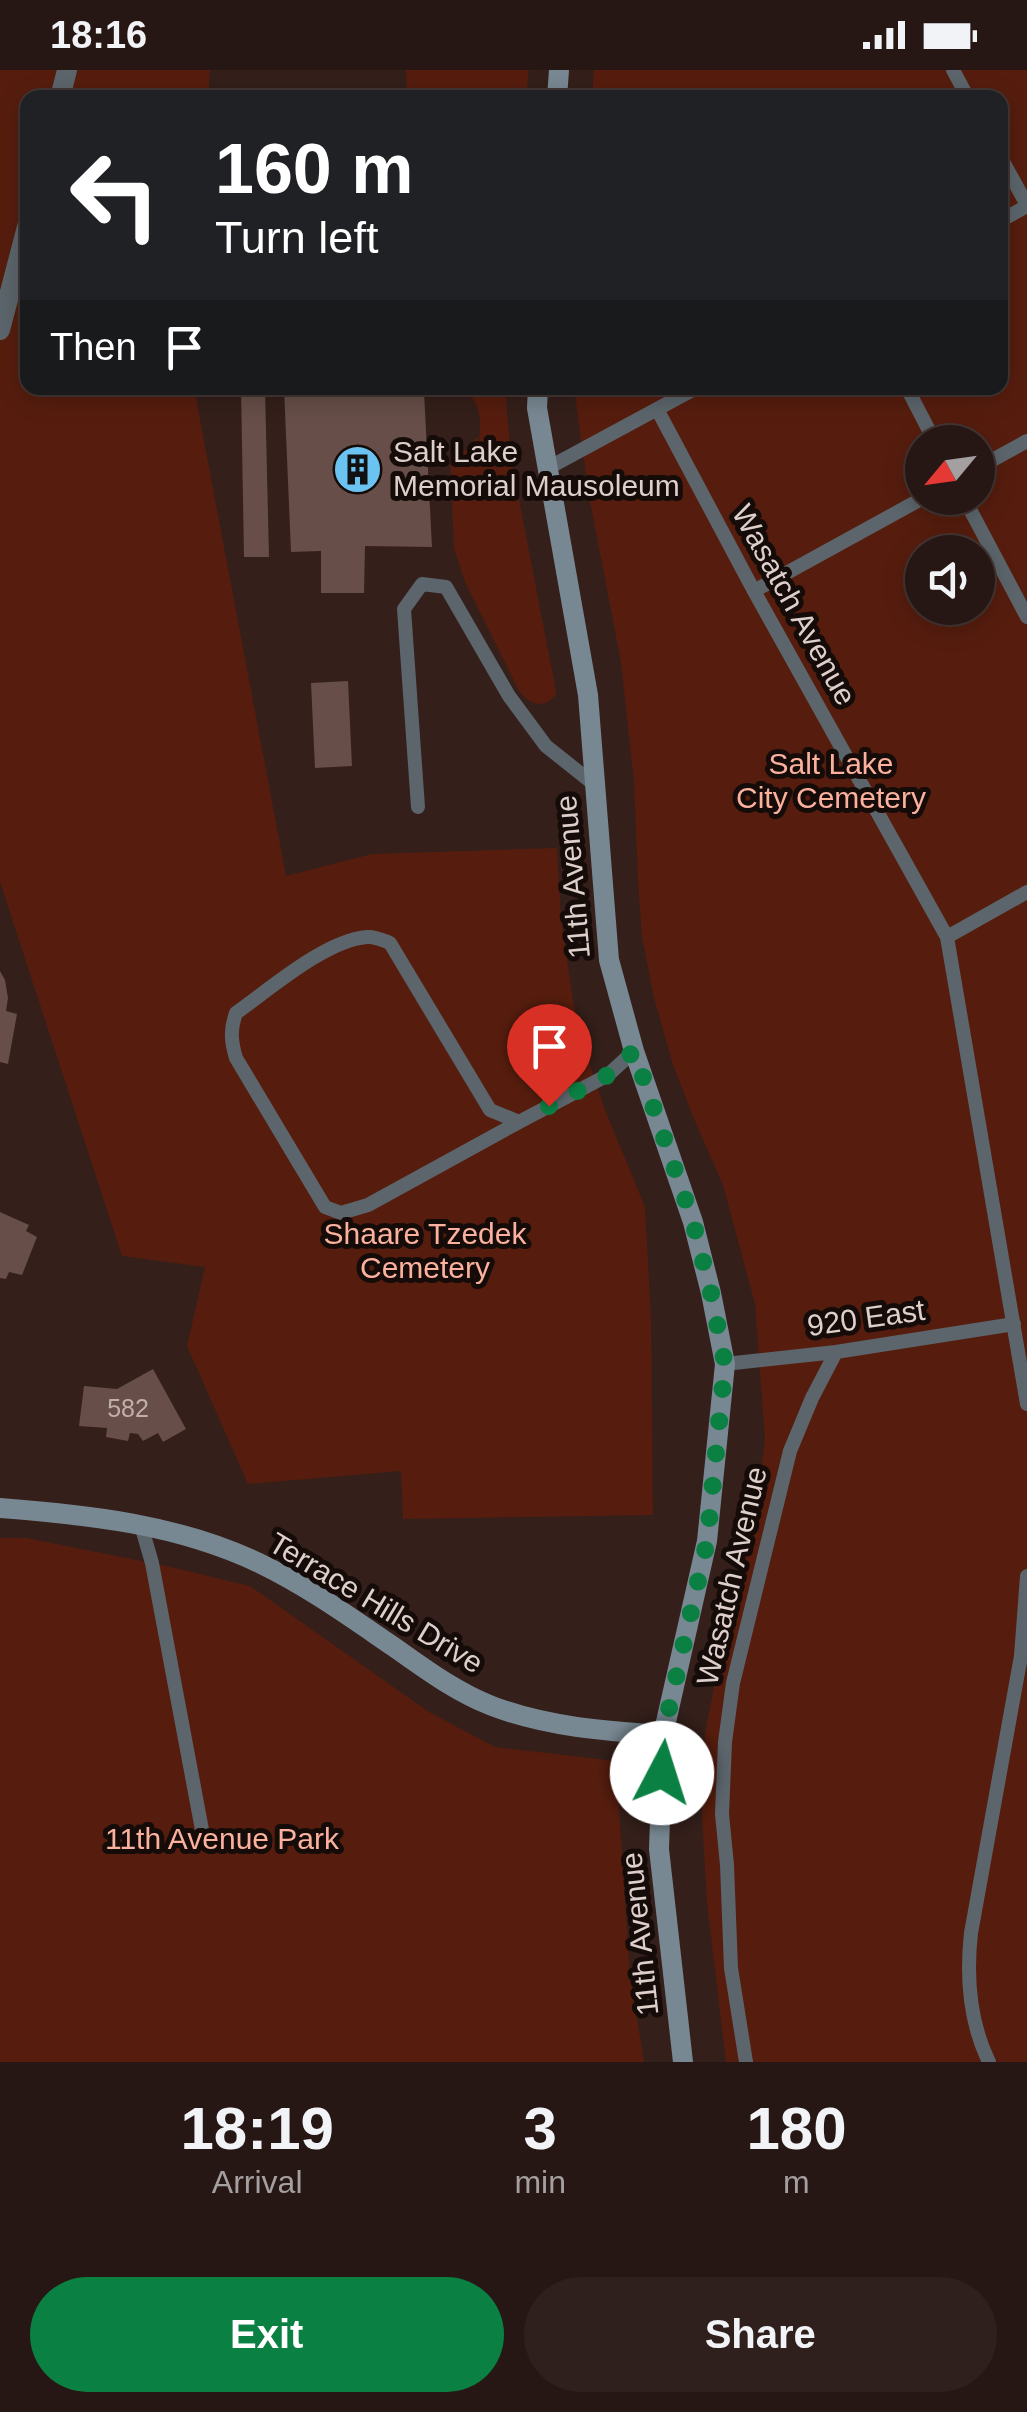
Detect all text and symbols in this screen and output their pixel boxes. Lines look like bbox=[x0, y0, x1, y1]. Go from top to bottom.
text: 18:16 bbox=[50, 14, 147, 56]
icon: left bbox=[50, 130, 180, 260]
text: 160 m bbox=[215, 130, 413, 208]
text: Turn left bbox=[215, 212, 378, 263]
icon: arrive bbox=[157, 320, 212, 375]
text: Then bbox=[50, 326, 137, 368]
north arrow bbox=[905, 425, 995, 515]
map controls bbox=[905, 425, 995, 625]
place label: Salt Lake Memorial Mausoleum bbox=[393, 435, 680, 502]
building icon: Salt Lake Memorial Mausoleum bbox=[332, 443, 384, 495]
street label: Wasatch Avenue bbox=[726, 499, 863, 710]
button: sound bbox=[905, 535, 995, 625]
park label: Salt Lake City Cemetery bbox=[736, 747, 926, 814]
street label: 11th Avenue bbox=[549, 794, 596, 960]
pin bbox=[507, 1004, 592, 1107]
icon: arrive bbox=[522, 1019, 577, 1074]
park label: Shaare Tzedek Cemetery bbox=[324, 1217, 527, 1284]
street label: 920 East bbox=[805, 1293, 928, 1342]
house number: 582 bbox=[107, 1394, 149, 1422]
street label: Wasatch Avenue bbox=[690, 1463, 773, 1688]
street label: Terrace Hills Drive bbox=[263, 1526, 489, 1679]
position arrow bbox=[610, 1721, 714, 1825]
park label: 11th Avenue Park bbox=[105, 1822, 340, 1855]
street label: 11th Avenue bbox=[615, 1851, 664, 2017]
text: 18:19 bbox=[180, 2095, 334, 2162]
text: 3 bbox=[523, 2095, 557, 2162]
text: 180 bbox=[746, 2095, 847, 2162]
text: Arrival bbox=[212, 2164, 303, 2200]
text: min bbox=[514, 2164, 566, 2200]
text: m bbox=[783, 2164, 810, 2200]
button: Exit bbox=[30, 2277, 504, 2392]
button: Share bbox=[524, 2277, 997, 2392]

